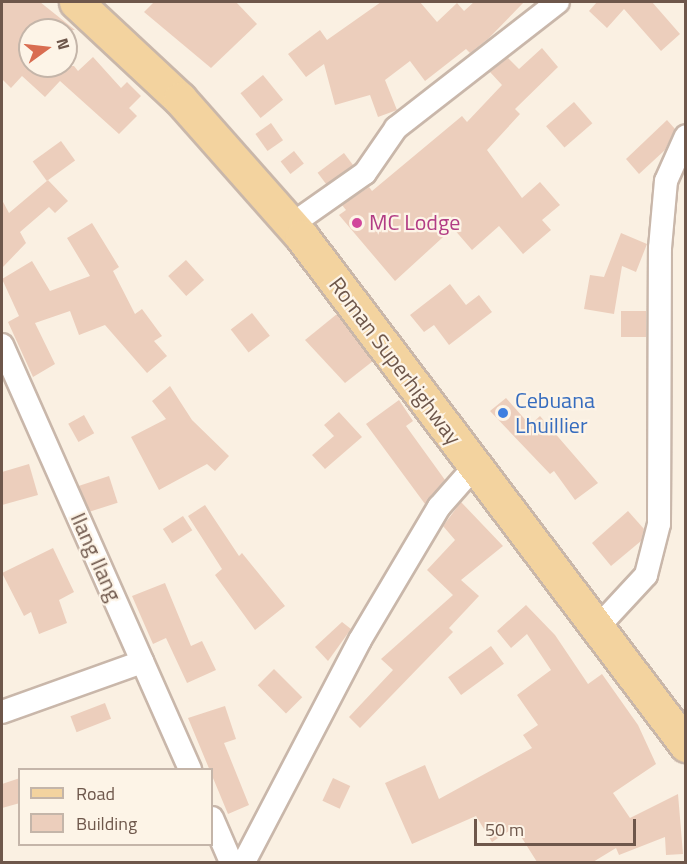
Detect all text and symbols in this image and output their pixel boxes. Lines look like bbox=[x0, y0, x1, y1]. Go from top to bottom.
north arrow bbox=[18, 18, 78, 78]
text: N bbox=[50, 35, 76, 52]
place label: MC Lodge bbox=[369, 210, 460, 236]
marker: MC Lodge bbox=[350, 216, 364, 230]
street label: Roman Superhighway bbox=[323, 272, 467, 450]
place label: Cebuana Lhuillier bbox=[515, 387, 595, 439]
marker: Cebuana Lhuillier bbox=[496, 406, 510, 420]
street label: Ilang Ilang bbox=[65, 509, 127, 605]
legend bbox=[18, 768, 213, 846]
text: Road bbox=[76, 780, 115, 807]
scale bar bbox=[477, 807, 639, 845]
text: Building bbox=[76, 810, 137, 837]
text: 50 m bbox=[485, 816, 524, 843]

